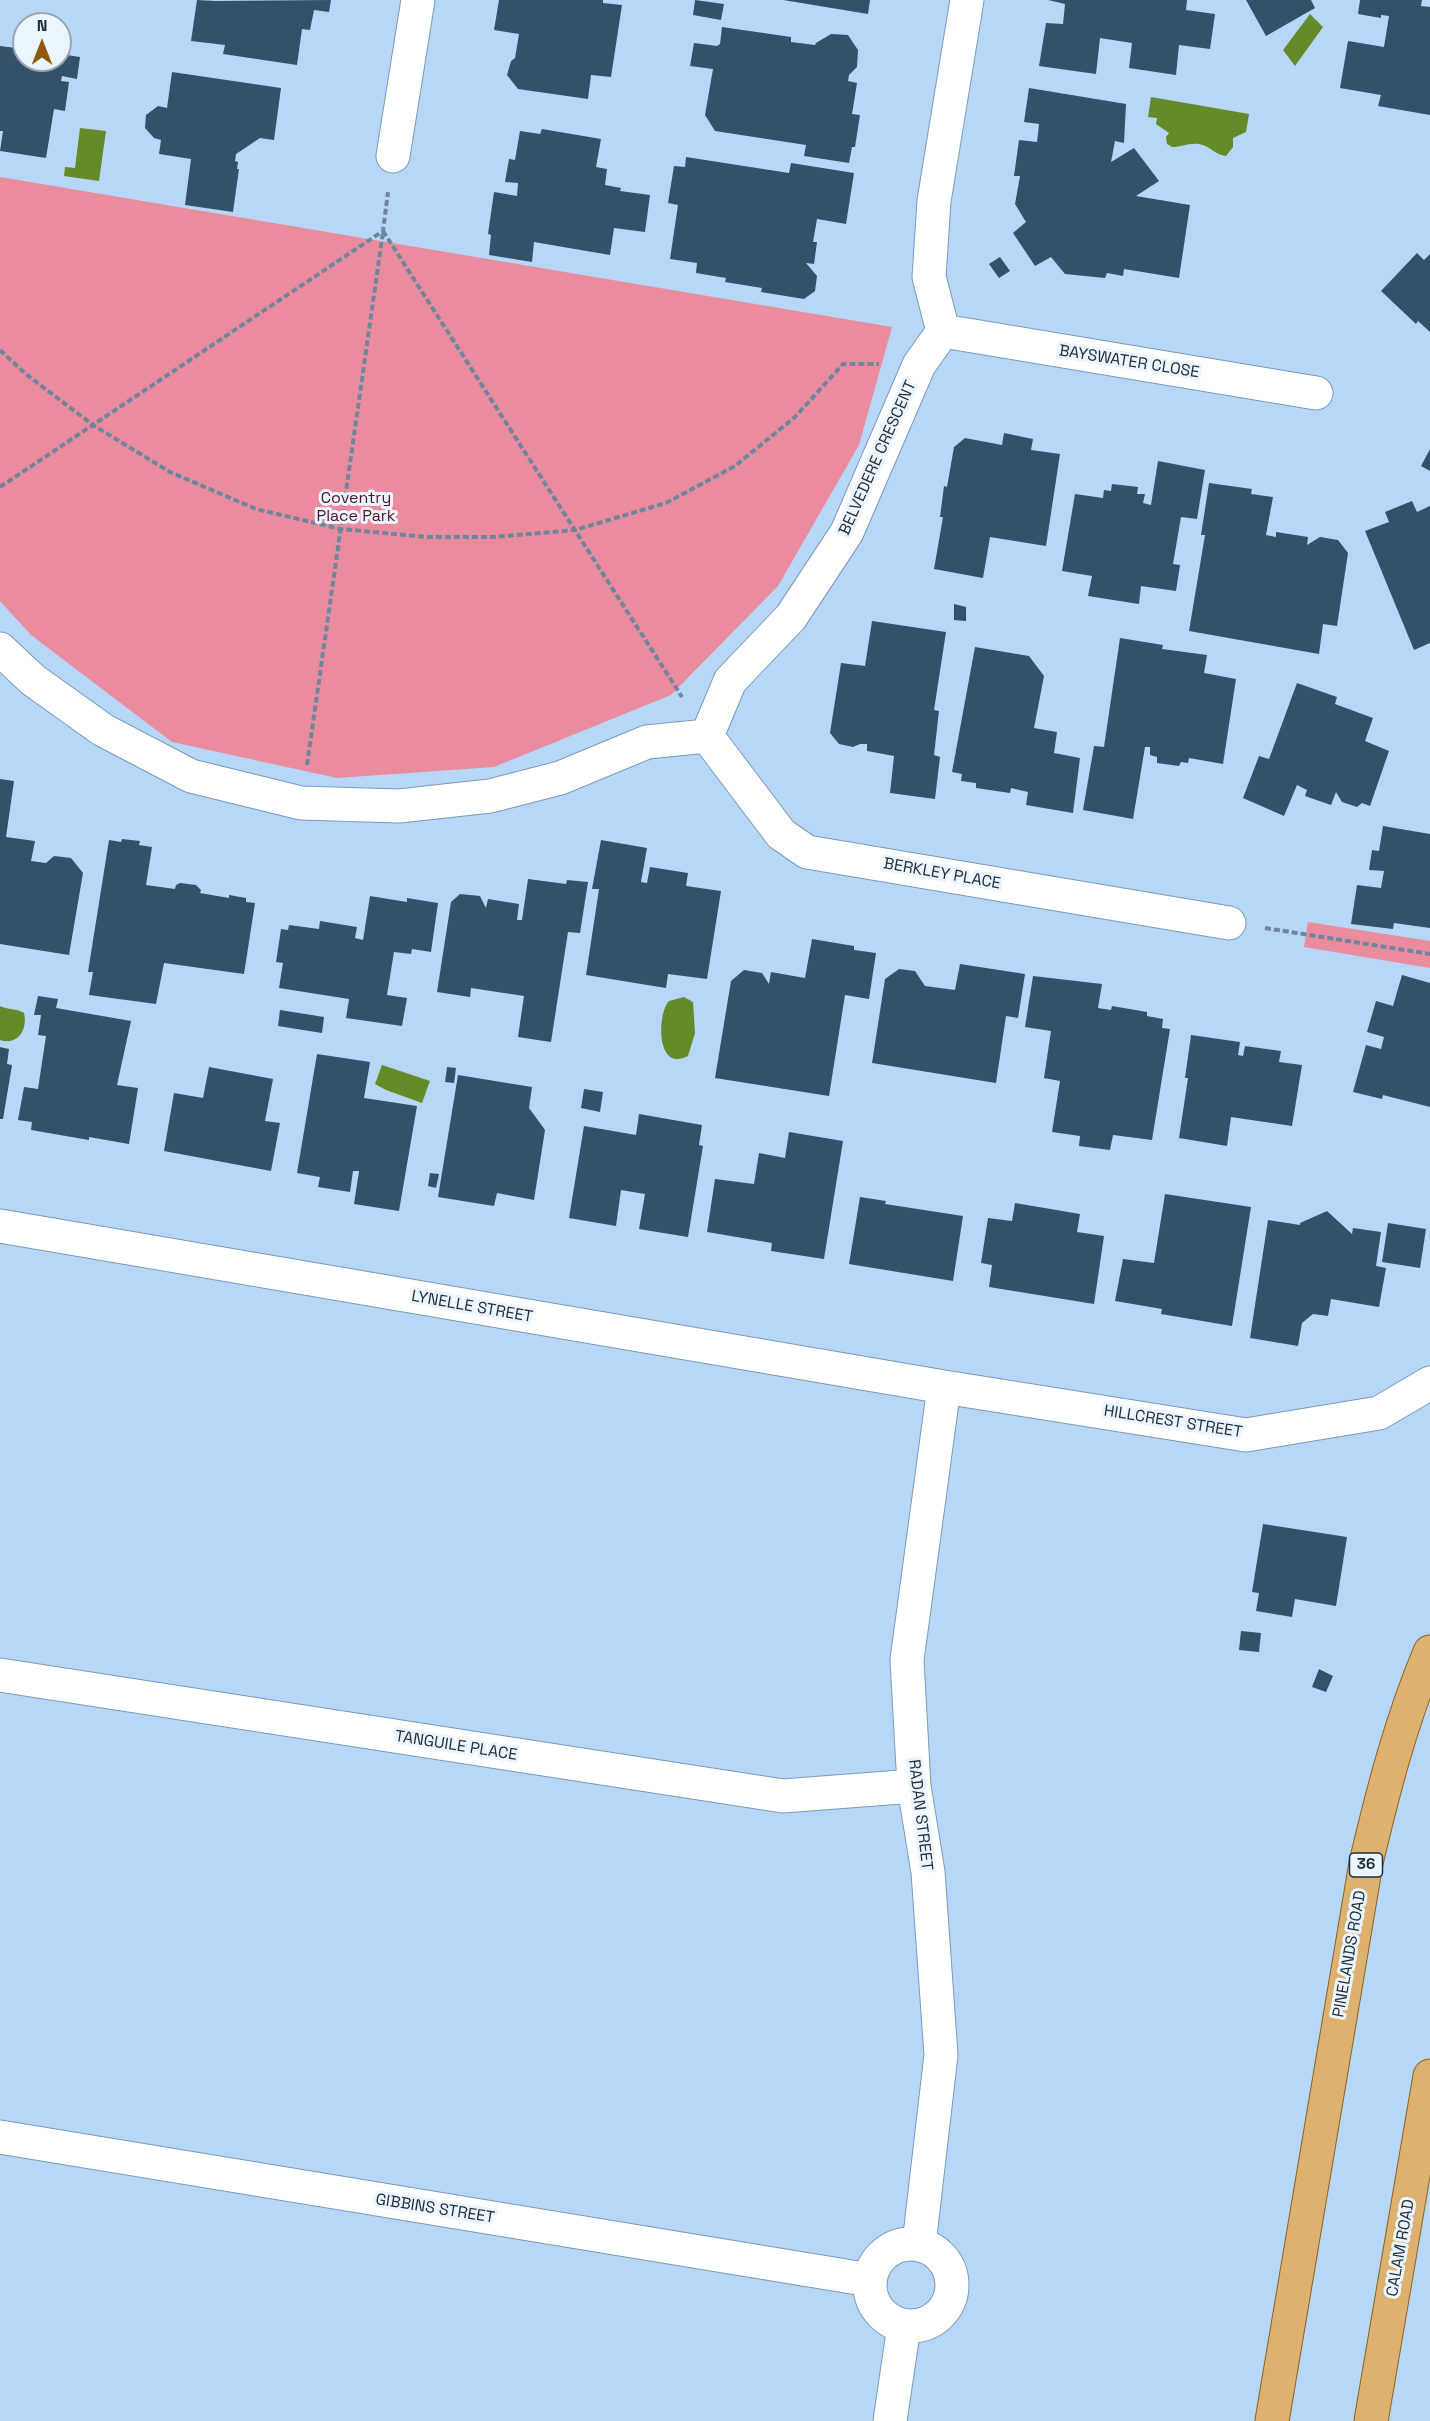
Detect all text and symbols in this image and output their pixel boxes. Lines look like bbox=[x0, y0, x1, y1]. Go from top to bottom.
north arrow bbox=[12, 12, 72, 72]
text: N bbox=[37, 15, 47, 36]
street label: BAYSWATER CLOSE bbox=[1057, 341, 1201, 383]
street label: BELVEDERE CRESCENT bbox=[835, 378, 921, 538]
park label: Coventry Place Park bbox=[317, 489, 395, 527]
street label: BERKLEY PLACE bbox=[882, 854, 1002, 894]
street label: LYNELLE STREET bbox=[410, 1287, 534, 1327]
street label: HILLCREST STREET bbox=[1102, 1402, 1244, 1442]
street label: TANGUILE PLACE bbox=[394, 1727, 518, 1765]
street label: RADAN STREET bbox=[904, 1758, 936, 1872]
road number: 36 bbox=[1350, 1853, 1382, 1877]
street label: PINELANDS ROAD bbox=[1329, 1889, 1371, 2019]
street label: GIBBINS STREET bbox=[374, 2190, 496, 2228]
street label: CALAM ROAD bbox=[1383, 2198, 1419, 2298]

